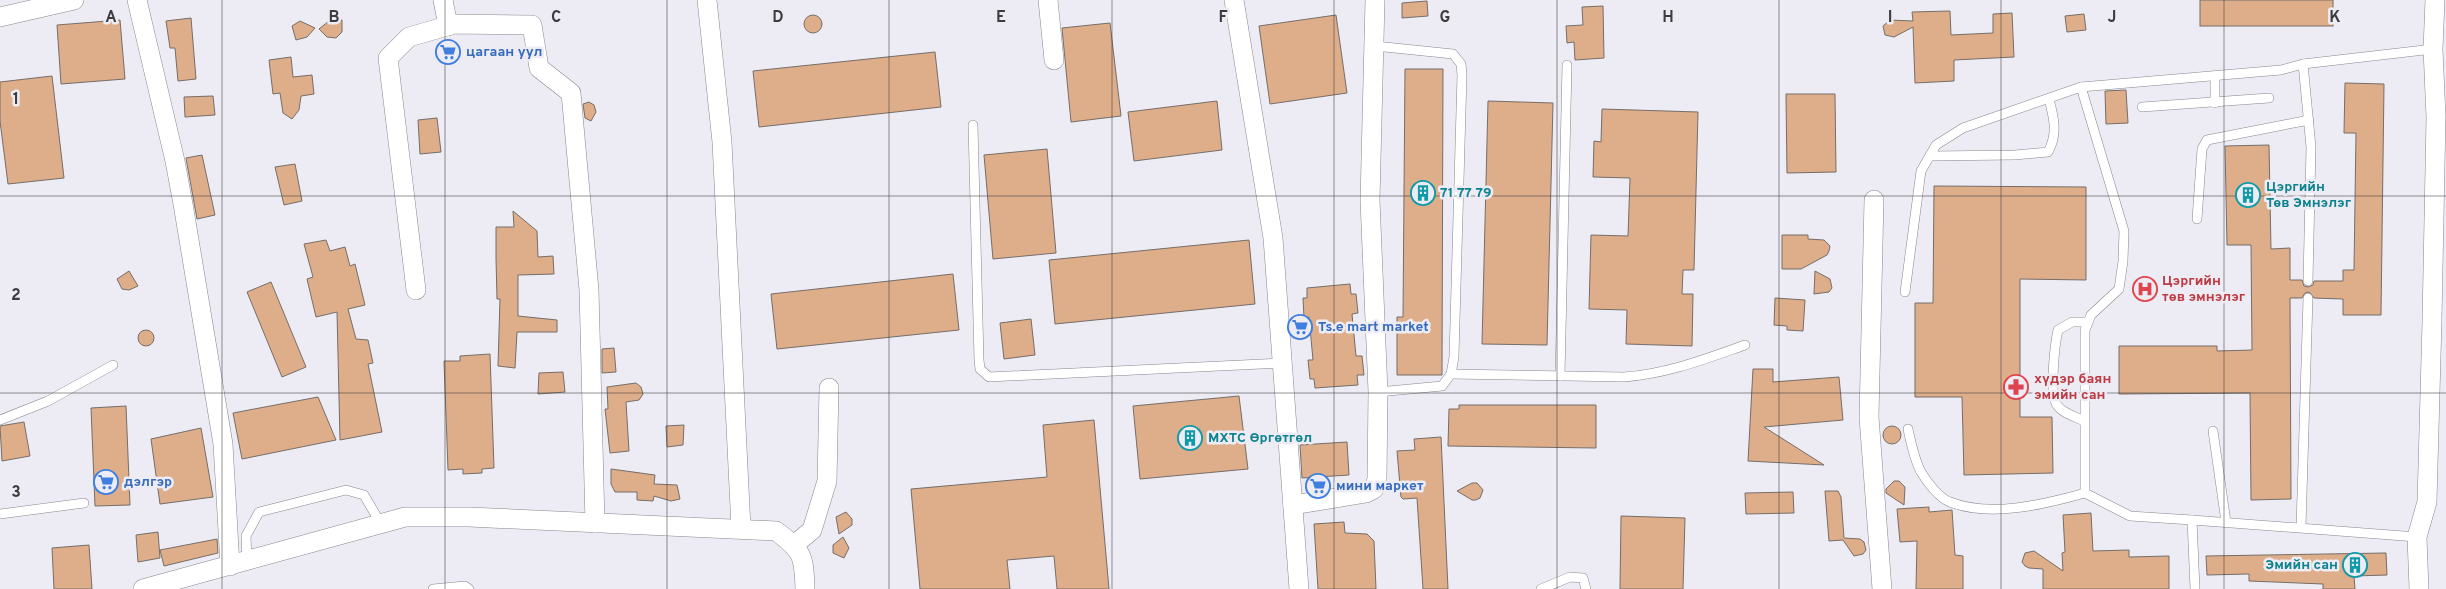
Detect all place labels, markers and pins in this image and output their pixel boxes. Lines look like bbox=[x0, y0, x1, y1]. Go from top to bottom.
supermarket icon: цагаан уул bbox=[435, 39, 461, 65]
place label: цагаан уул bbox=[466, 44, 543, 61]
place label: Цэргийн Төв Эмнэлэг bbox=[2266, 179, 2352, 212]
building icon: 71 77 79 bbox=[1410, 180, 1436, 206]
building icon: Цэргийн Төв Эмнэлэг bbox=[2235, 182, 2261, 208]
place label: 71 77 79 bbox=[1440, 185, 1492, 202]
place label: Цэргийн төв эмнэлэг bbox=[2162, 273, 2246, 306]
hospital icon: Цэргийн төв эмнэлэг bbox=[2132, 276, 2158, 302]
supermarket icon: Ts.e mart market bbox=[1287, 314, 1313, 340]
place label: Ts.e mart market bbox=[1318, 319, 1429, 336]
place label: хүдэр баян эмийн сан bbox=[2034, 371, 2111, 404]
pharmacy icon: хүдэр баян эмийн сан bbox=[2003, 374, 2029, 400]
building icon: МХТС Өргөтгөл bbox=[1177, 425, 1203, 451]
place label: МХТС Өргөтгөл bbox=[1208, 430, 1312, 447]
supermarket icon: дэлгэр bbox=[93, 469, 119, 495]
supermarket icon: мини маркет bbox=[1305, 473, 1331, 499]
place label: дэлгэр bbox=[124, 474, 172, 491]
place label: мини маркет bbox=[1336, 478, 1424, 495]
building icon: Эмийн сан bbox=[2342, 552, 2368, 578]
place label: Эмийн сан bbox=[2265, 557, 2338, 574]

